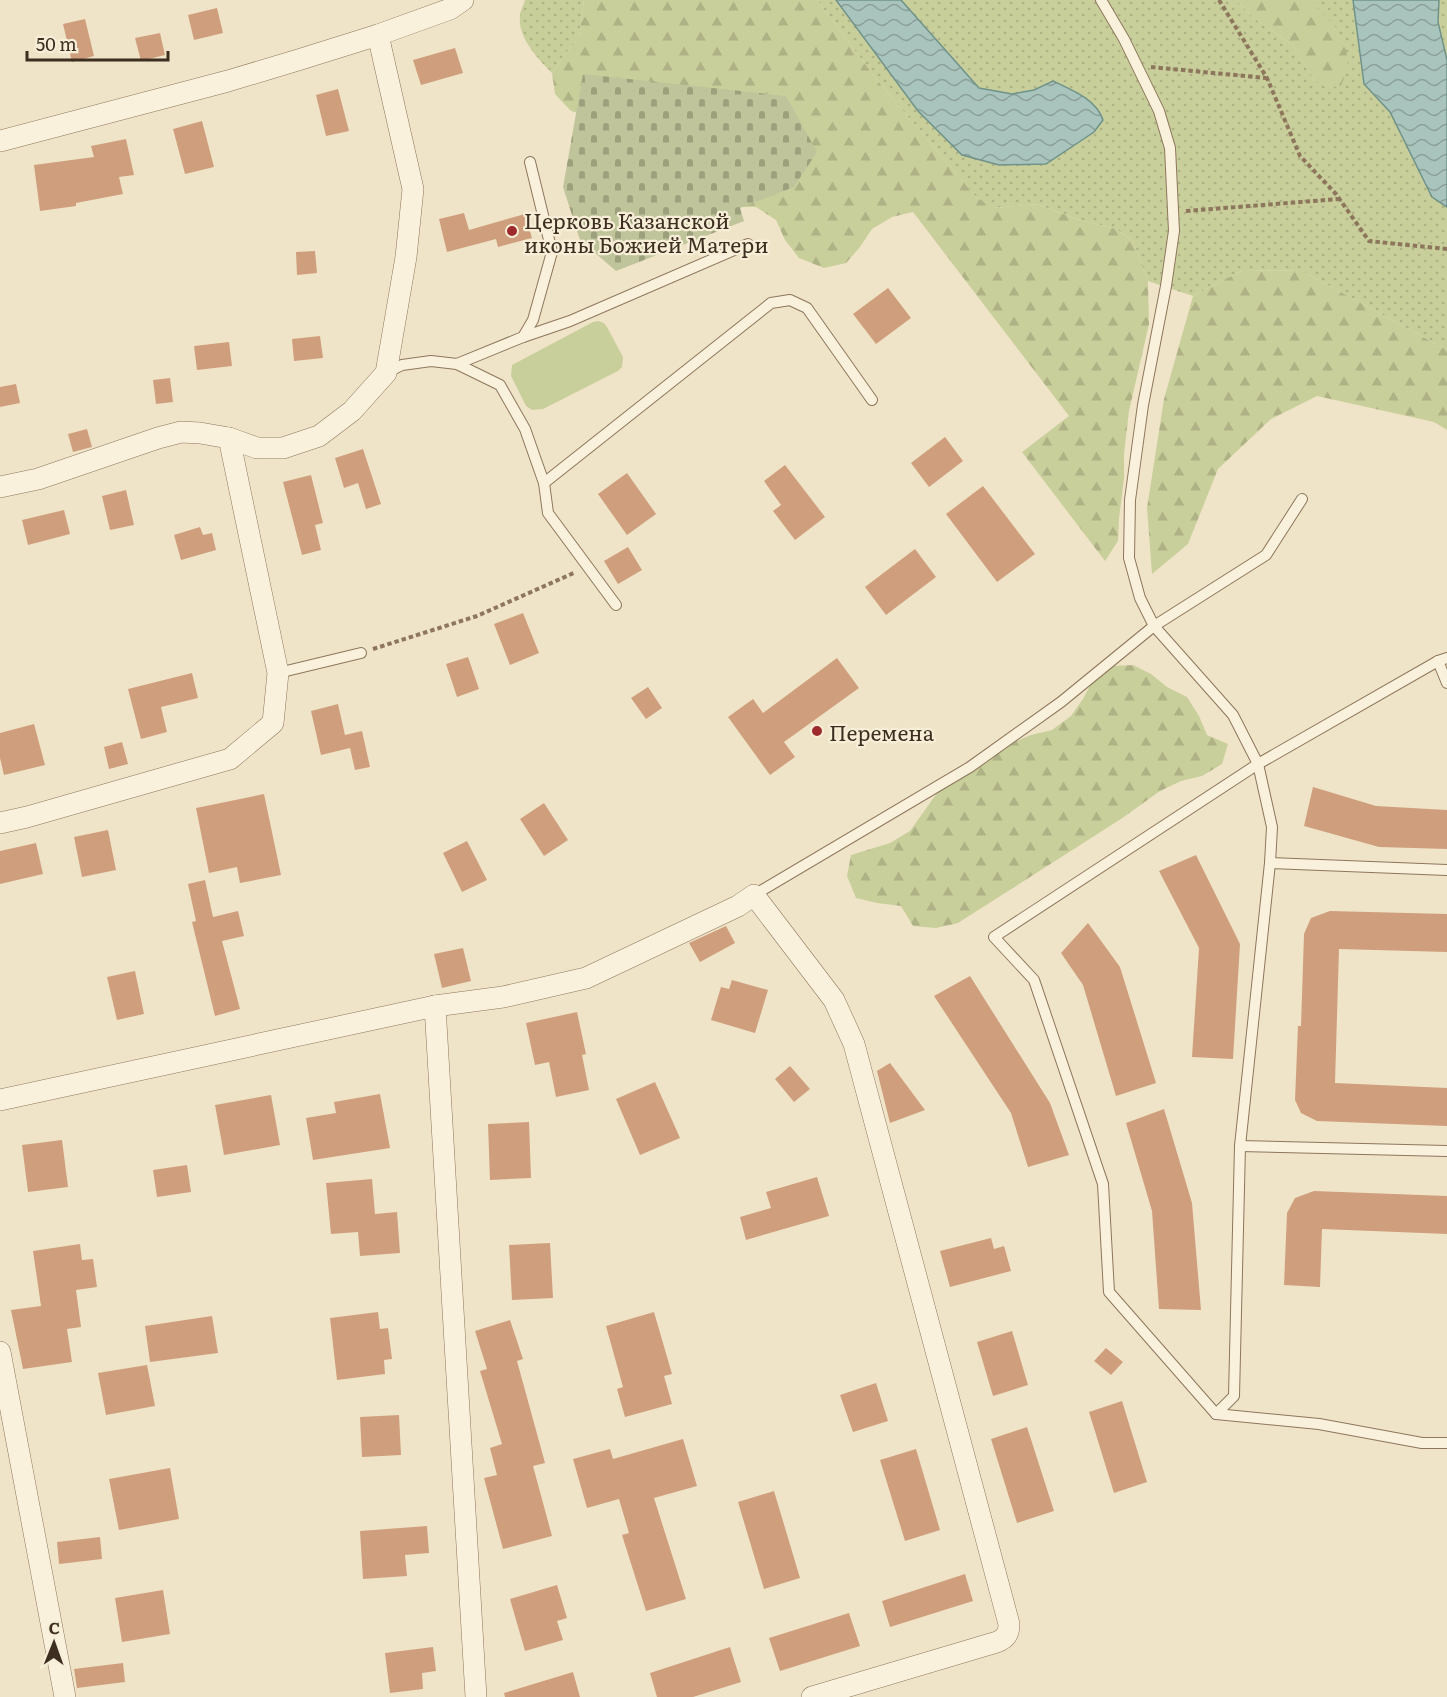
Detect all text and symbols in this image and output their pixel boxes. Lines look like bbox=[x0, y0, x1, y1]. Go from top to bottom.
scale bar bbox=[27, 24, 168, 62]
text: 50 m bbox=[36, 30, 77, 57]
place label: Церковь Казанской иконы Божией Матери bbox=[524, 204, 769, 259]
marker: Церковь Казанской иконы Божией Матери bbox=[505, 224, 519, 238]
place label: Перемена bbox=[829, 716, 935, 747]
marker: Перемена bbox=[810, 724, 824, 738]
north arrow bbox=[24, 1613, 84, 1673]
text: С bbox=[48, 1615, 60, 1639]

